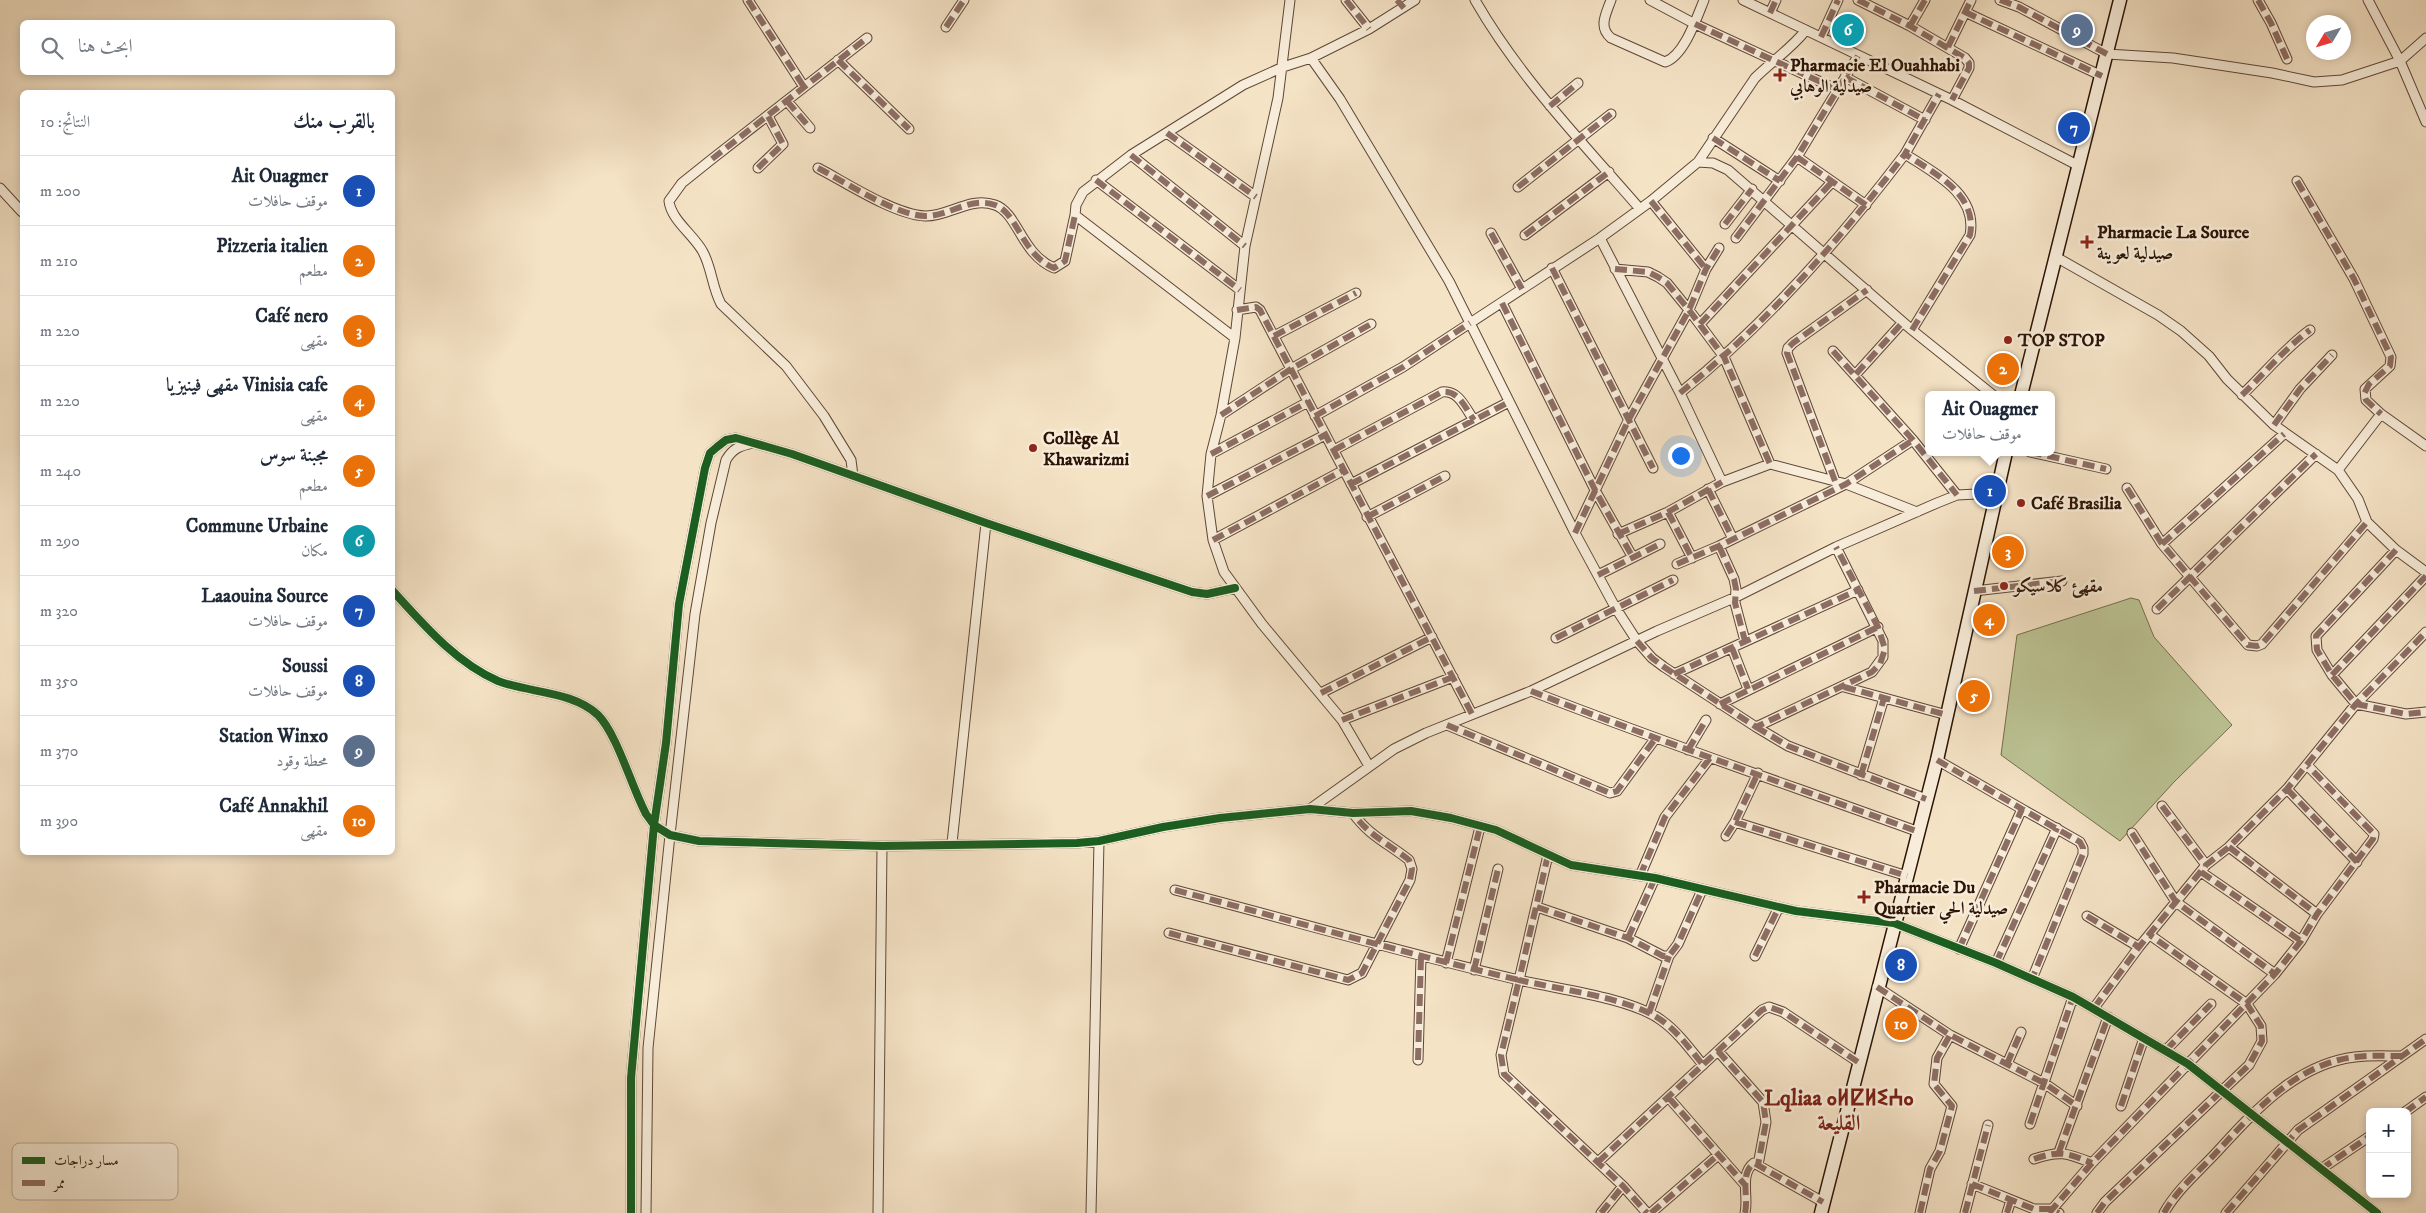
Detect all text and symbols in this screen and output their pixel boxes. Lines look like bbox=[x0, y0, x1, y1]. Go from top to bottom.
pin: 6 bbox=[1832, 11, 1864, 49]
pin: 9 bbox=[2061, 11, 2093, 49]
north arrow bbox=[2306, 15, 2351, 60]
search box bbox=[20, 20, 395, 75]
icon: search bbox=[38, 34, 66, 62]
text: ابحث هنا bbox=[78, 35, 133, 58]
place label: Pharmacie El Ouahhabi صيدلية الوهابي bbox=[1789, 55, 1960, 101]
marker: Pharmacie El Ouahhabi صيدلية الوهابي bbox=[1774, 69, 1786, 81]
text: بالقرب منك bbox=[293, 109, 375, 135]
pin: 7 bbox=[2058, 109, 2090, 147]
text: النتائج: 10 bbox=[40, 112, 90, 132]
text: Ait Ouagmer bbox=[232, 165, 328, 188]
text: 200 m bbox=[40, 181, 81, 201]
text: 1 bbox=[356, 181, 362, 201]
text: موقف حافلات bbox=[248, 191, 328, 211]
place label: Pharmacie La Source صيدلية لعوينة bbox=[2097, 222, 2250, 265]
text: Pizzeria italien bbox=[216, 235, 328, 258]
marker: Pharmacie La Source صيدلية لعوينة bbox=[2081, 236, 2093, 248]
text: 210 m bbox=[40, 251, 78, 271]
text: 2 bbox=[355, 251, 363, 271]
text: مطعم bbox=[299, 261, 328, 281]
text: Café nero bbox=[255, 305, 328, 328]
text: 220 m bbox=[40, 321, 80, 341]
text: 3 bbox=[356, 321, 362, 341]
place label: TOP STOP bbox=[2017, 330, 2105, 352]
text: مقهى bbox=[300, 331, 328, 351]
marker: TOP STOP bbox=[2002, 334, 2014, 346]
pin: 2 bbox=[1987, 350, 2019, 388]
text: Vinisia cafe مقهى فينيزيا bbox=[166, 374, 328, 397]
text: 220 m bbox=[40, 391, 80, 411]
text: 4 bbox=[354, 391, 364, 411]
popup bbox=[1925, 391, 2055, 456]
text: Ait Ouagmer bbox=[1942, 398, 2038, 421]
text: مقهى bbox=[300, 406, 328, 426]
text: موقف حافلات bbox=[1942, 424, 2022, 444]
place label: Collège Al Khawarizmi bbox=[1043, 428, 1129, 471]
marker: Collège Al Khawarizmi bbox=[1027, 442, 1039, 454]
your location bbox=[1668, 443, 1694, 469]
text: مجبنة سوس bbox=[260, 444, 328, 467]
text: 240 m bbox=[40, 461, 81, 481]
text: 5 bbox=[355, 461, 363, 481]
pin: 1 bbox=[1974, 472, 2006, 510]
text: مطعم bbox=[299, 476, 328, 496]
place label: Café Brasilia bbox=[2031, 493, 2122, 515]
marker: Café Brasilia bbox=[2015, 497, 2027, 509]
text: Commune Urbaine bbox=[186, 515, 328, 538]
text: 290 m bbox=[40, 531, 80, 551]
text: 6 bbox=[355, 531, 363, 551]
pin: 3 bbox=[1992, 533, 2024, 571]
text: مكان bbox=[301, 541, 328, 561]
place label: مقهئ كلاسيكو bbox=[2012, 576, 2103, 598]
marker: مقهئ كلاسيكو bbox=[1998, 580, 2010, 592]
text: Laaouina Source bbox=[201, 585, 328, 608]
text: 320 m bbox=[40, 601, 78, 621]
text: 7 bbox=[355, 601, 363, 621]
pin: 4 bbox=[1973, 601, 2005, 639]
text: موقف حافلات bbox=[248, 611, 328, 631]
text: Soussi bbox=[282, 655, 328, 678]
text: 350 m bbox=[40, 671, 78, 691]
text: 8 bbox=[355, 671, 363, 691]
pin: 5 bbox=[1958, 677, 1990, 715]
text: موقف حافلات bbox=[248, 681, 328, 701]
text: Station Winxo bbox=[219, 725, 328, 748]
text: 370 m bbox=[40, 741, 78, 761]
text: 9 bbox=[355, 741, 363, 761]
text: محطة وقود bbox=[276, 751, 328, 771]
text: Café Annakhil bbox=[219, 795, 328, 818]
text: 390 m bbox=[40, 811, 78, 831]
text: 10 bbox=[352, 811, 366, 831]
text: مقهى bbox=[300, 821, 328, 841]
place label: Pharmacie Du Quartier صيدلية الحي bbox=[1874, 877, 2008, 925]
marker: Pharmacie Du Quartier صيدلية الحي bbox=[1858, 891, 1870, 903]
pin: 8 bbox=[1885, 946, 1917, 984]
pin: 10 bbox=[1885, 1005, 1917, 1043]
district label: Lqliaa ⴰⵍⵇⵍⵉⵄⴰ القليعة bbox=[1764, 1085, 1914, 1137]
map controls bbox=[2366, 1108, 2411, 1198]
button: + bbox=[2366, 1108, 2411, 1153]
legend bbox=[12, 1143, 178, 1200]
text: مسار دراجات bbox=[54, 1152, 119, 1170]
button: − bbox=[2366, 1153, 2411, 1198]
text: ممر bbox=[52, 1175, 65, 1193]

